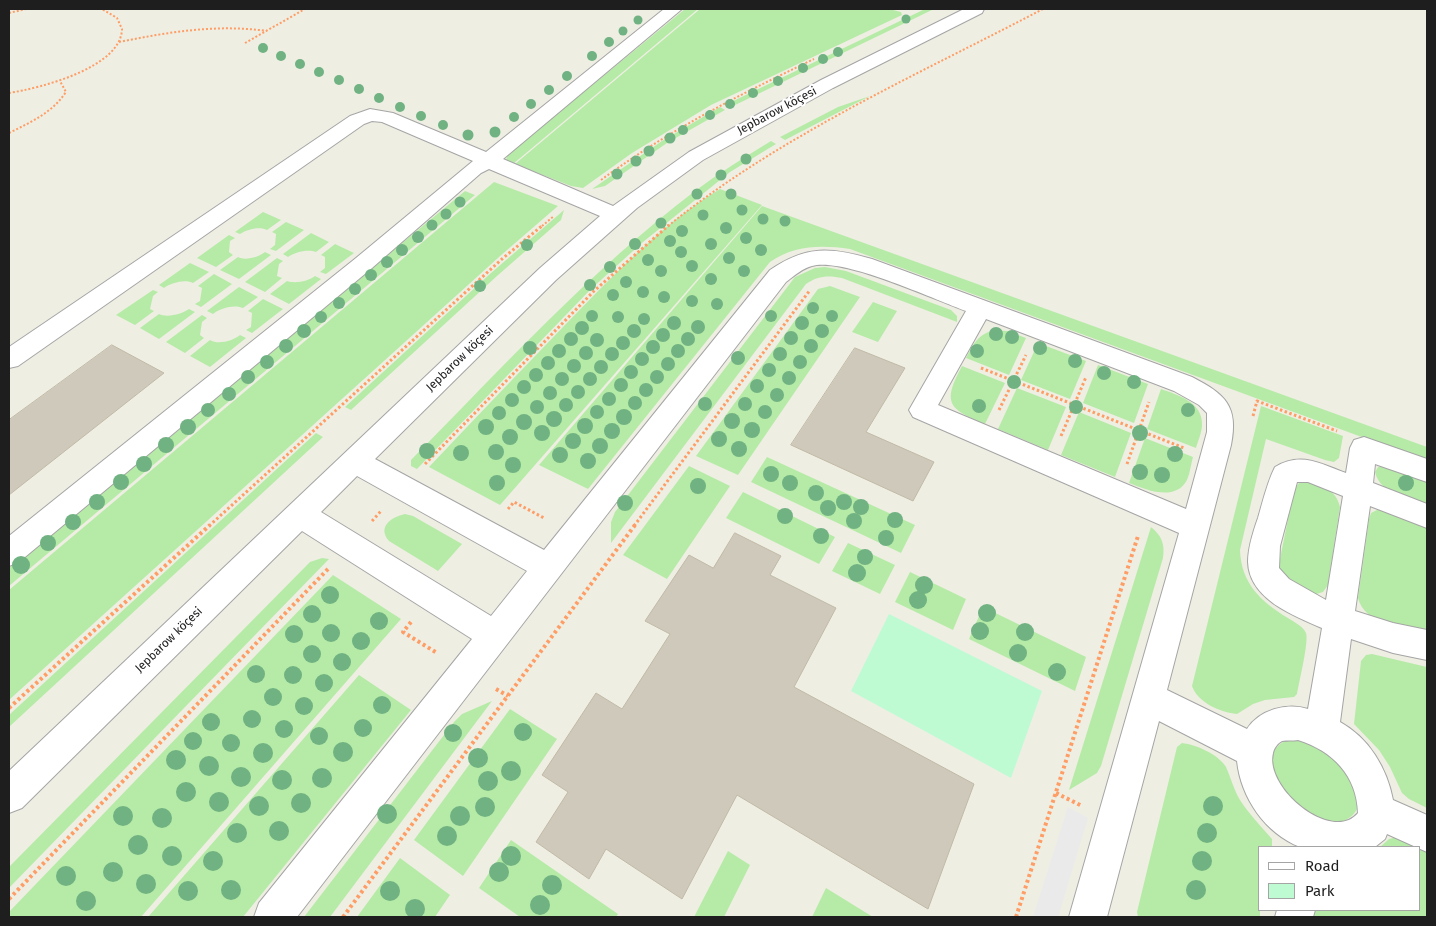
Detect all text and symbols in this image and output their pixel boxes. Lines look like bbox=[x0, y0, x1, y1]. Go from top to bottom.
street label: Jepbarow köçesi bbox=[735, 84, 819, 138]
street label: Jepbarow köçesi bbox=[423, 323, 497, 395]
street label: Jepbarow köçesi bbox=[132, 604, 206, 676]
legend bbox=[1258, 846, 1421, 911]
text: Road bbox=[1305, 857, 1340, 875]
text: Park bbox=[1305, 882, 1335, 900]

